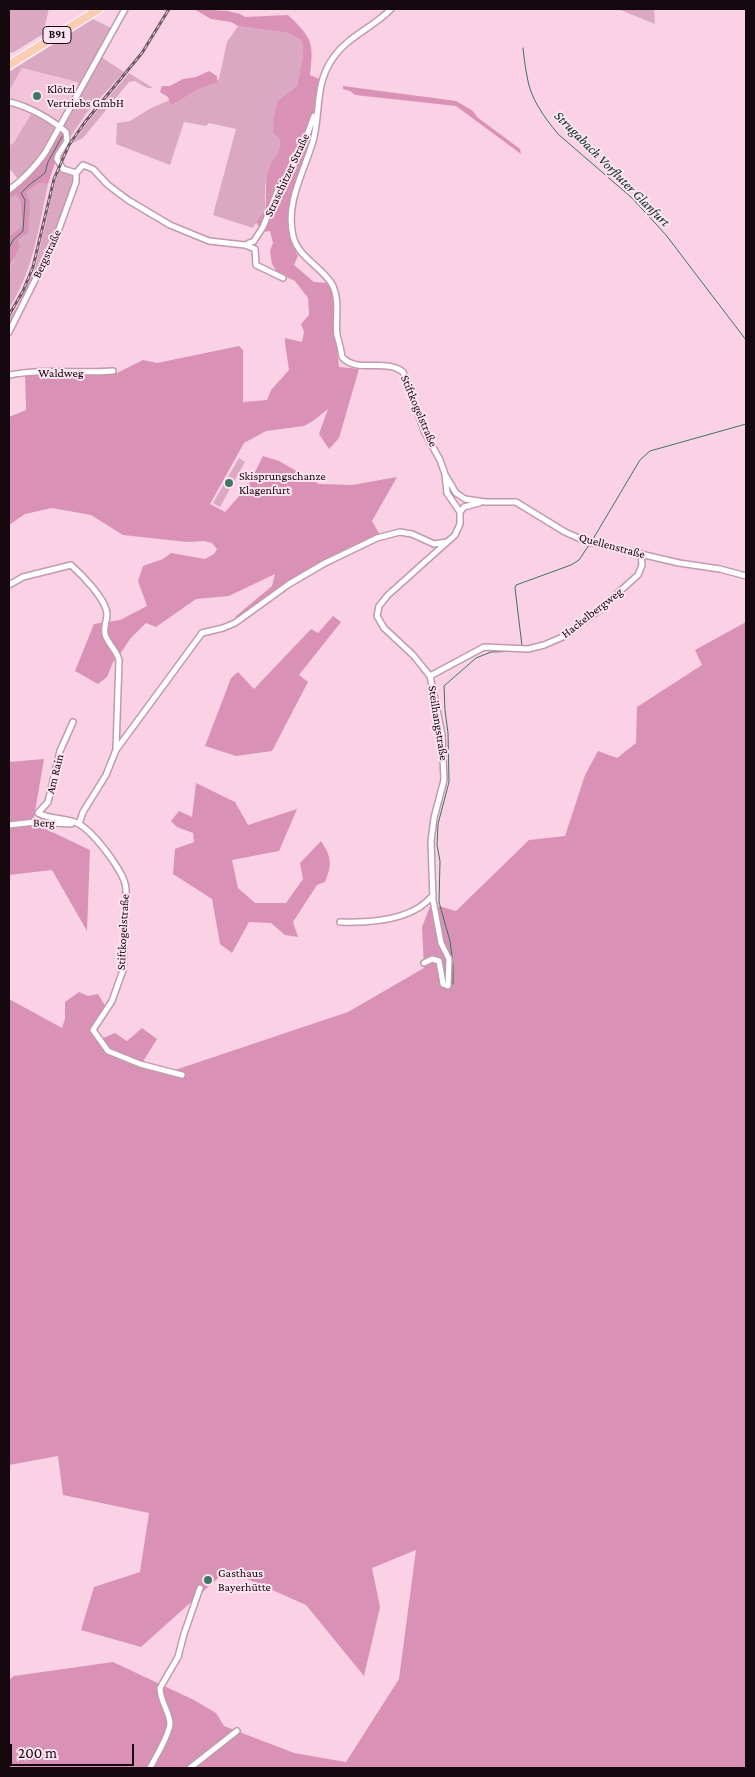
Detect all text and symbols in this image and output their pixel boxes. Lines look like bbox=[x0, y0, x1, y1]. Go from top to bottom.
road number: B91 bbox=[43, 26, 71, 44]
place label: Klötzl Vertriebs GmbH bbox=[47, 82, 124, 110]
marker: Klötzl Vertriebs GmbH bbox=[31, 90, 43, 102]
water label: Strugabach Vorfluter Glanfurt bbox=[551, 108, 673, 230]
street label: Straschitzer Straße bbox=[261, 131, 313, 219]
street label: Bergstraße bbox=[30, 227, 64, 281]
street label: Waldweg bbox=[38, 366, 84, 380]
street label: Stiftkogelstraße bbox=[397, 373, 441, 449]
place label: Skisprungschanze Klagenfurt bbox=[239, 469, 326, 497]
marker: Skisprungschanze Klagenfurt bbox=[223, 477, 235, 489]
street label: Quellenstraße bbox=[577, 530, 647, 562]
street label: Hackelbergweg bbox=[559, 585, 625, 641]
street label: Steilhangstraße bbox=[425, 685, 451, 761]
street label: Am Rain bbox=[43, 753, 67, 795]
street label: Berg bbox=[33, 816, 55, 830]
street label: Stiftkogelstraße bbox=[114, 894, 132, 970]
place label: Gasthaus Bayerhütte bbox=[218, 1566, 271, 1594]
marker: Gasthaus Bayerhütte bbox=[202, 1574, 214, 1586]
scale bar bbox=[12, 1734, 136, 1766]
text: 200 m bbox=[18, 1745, 57, 1761]

